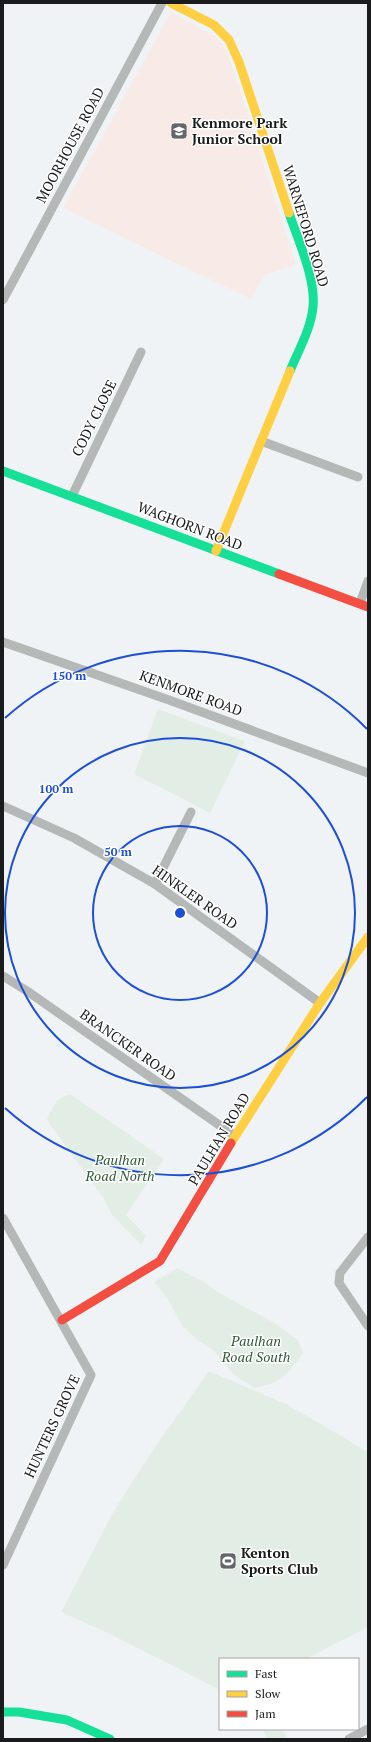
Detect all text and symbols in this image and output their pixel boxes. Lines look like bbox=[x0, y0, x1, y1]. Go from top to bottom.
street label: MOORHOUSE ROAD bbox=[31, 84, 108, 206]
place label: Kenmore Park Junior School bbox=[192, 113, 288, 148]
school or university icon: Kenmore Park Junior School bbox=[169, 121, 189, 141]
street label: WARNEFORD ROAD bbox=[279, 163, 334, 289]
street label: CODY CLOSE bbox=[67, 376, 120, 459]
street label: WAGHORN ROAD bbox=[135, 497, 245, 554]
street label: KENMORE ROAD bbox=[137, 665, 245, 720]
text: 150 m bbox=[52, 668, 86, 683]
text: 100 m bbox=[39, 781, 73, 796]
text: 50 m bbox=[104, 844, 132, 859]
street label: HINKLER ROAD bbox=[149, 860, 242, 933]
centre of rings bbox=[173, 906, 187, 920]
street label: BRANCKER ROAD bbox=[76, 1004, 180, 1085]
street label: PAULHAN ROAD bbox=[183, 1089, 254, 1189]
park label: Paulhan Road North bbox=[84, 1150, 155, 1185]
park label: Paulhan Road South bbox=[221, 1331, 290, 1366]
street label: HUNTERS GROVE bbox=[19, 1371, 84, 1481]
place label: Kenton Sports Club bbox=[241, 1543, 318, 1578]
sports icon: Kenton Sports Club bbox=[218, 1551, 238, 1571]
legend bbox=[219, 1658, 359, 1730]
text: Fast bbox=[255, 1666, 278, 1681]
text: Slow bbox=[255, 1686, 281, 1701]
text: Jam bbox=[255, 1706, 276, 1721]

